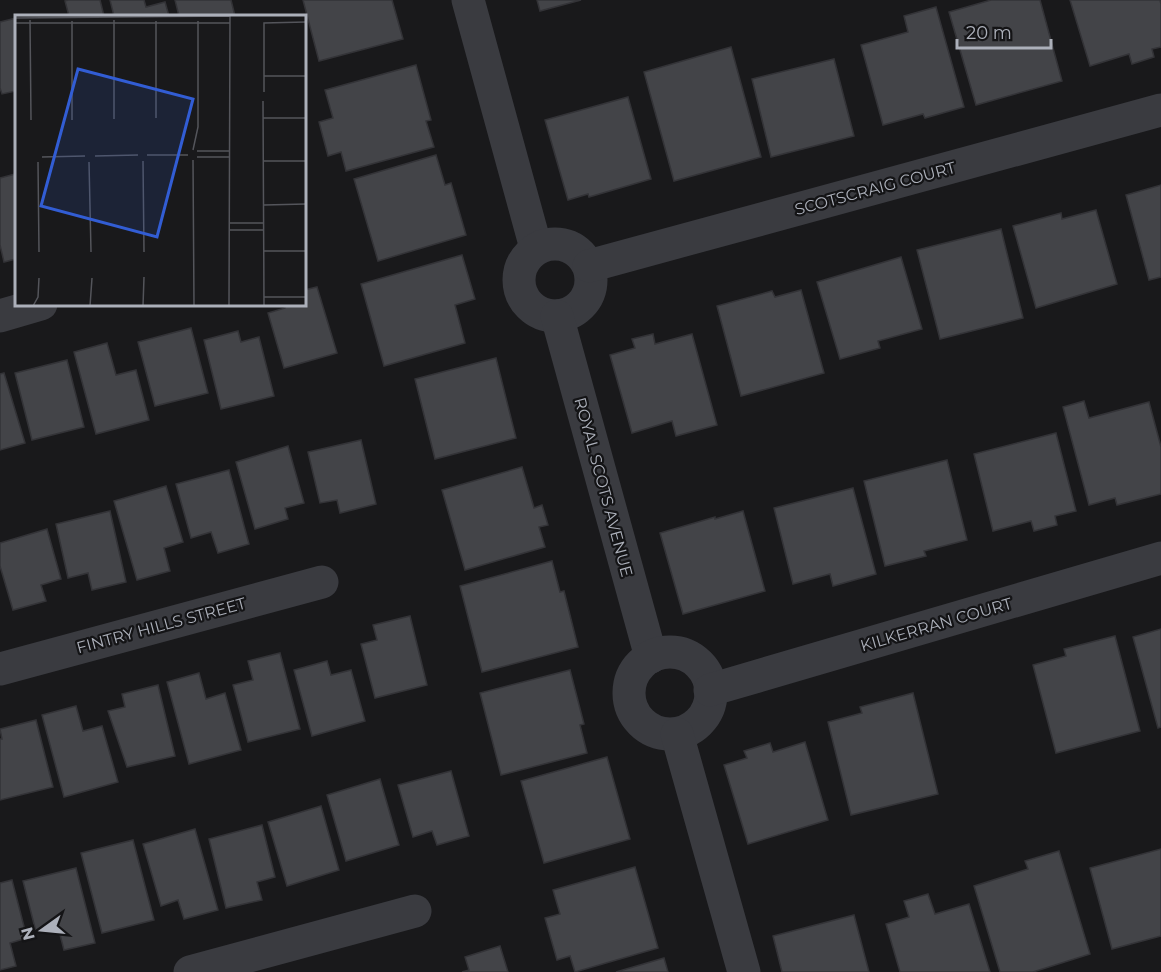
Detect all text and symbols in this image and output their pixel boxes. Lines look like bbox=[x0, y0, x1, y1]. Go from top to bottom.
scale bar bbox=[957, 12, 1052, 50]
inset map bbox=[15, 15, 306, 306]
text: 20 m bbox=[966, 22, 1012, 44]
street label: SCOTSCRAIG COURT bbox=[793, 158, 959, 219]
street label: ROYAL SCOTS AVENUE bbox=[570, 395, 637, 579]
street label: KILKERRAN COURT bbox=[858, 593, 1015, 655]
street label: FINTRY HILLS STREET bbox=[74, 594, 249, 657]
north arrow bbox=[12, 900, 72, 960]
text: N bbox=[17, 925, 39, 942]

